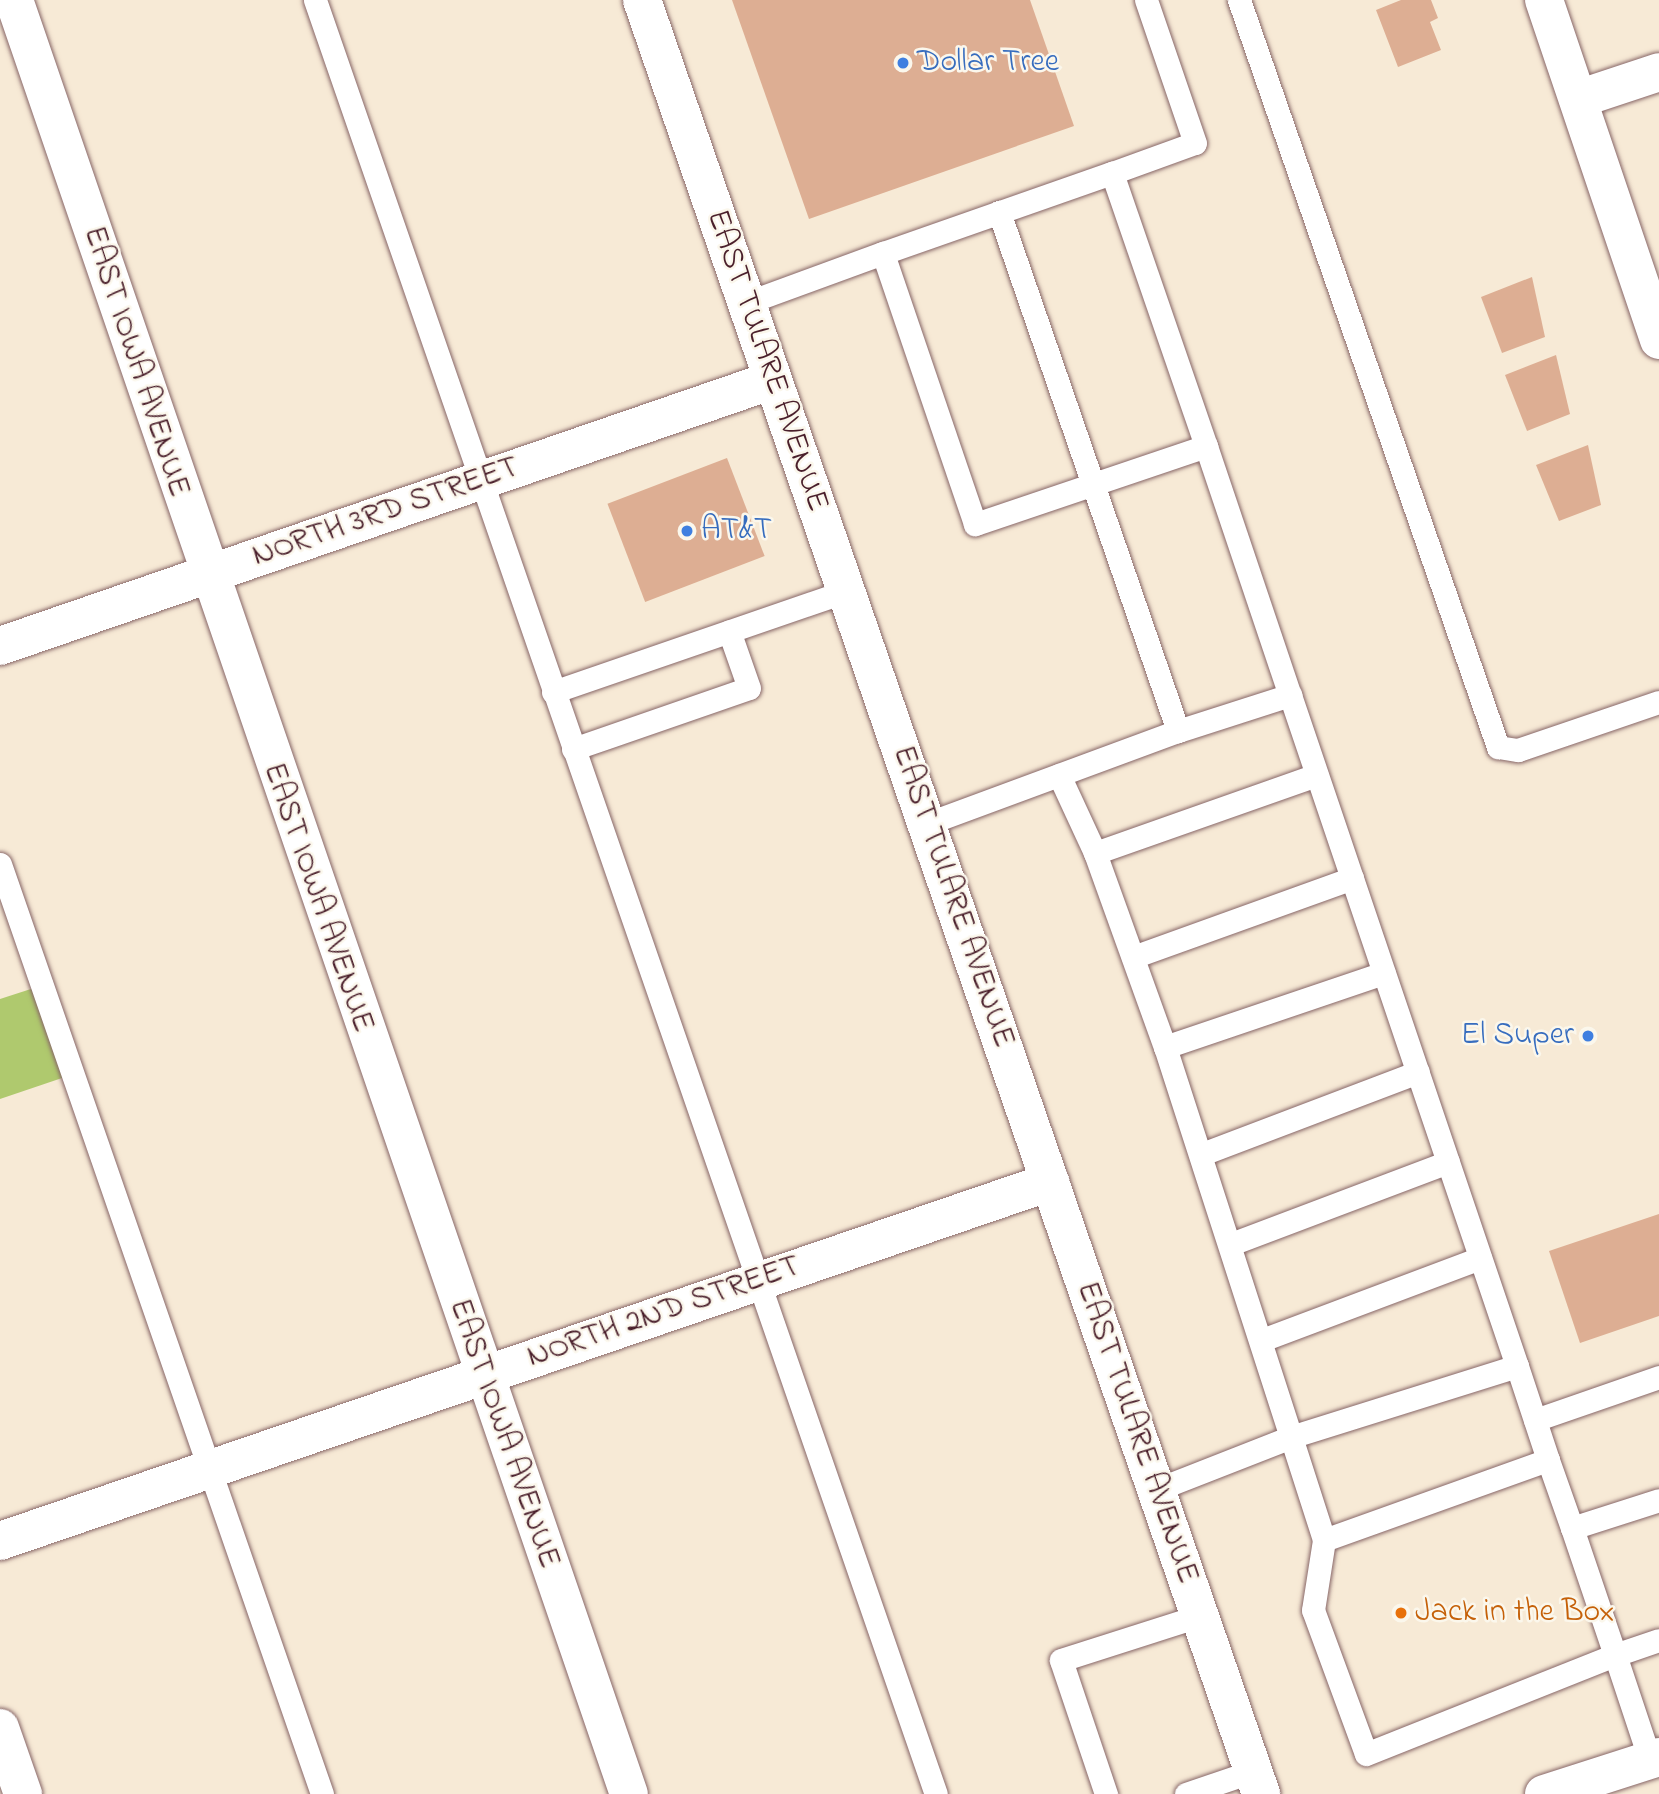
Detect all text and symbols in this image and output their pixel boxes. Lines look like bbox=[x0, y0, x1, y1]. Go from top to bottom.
place label: Dollar Tree bbox=[917, 44, 1059, 82]
marker: Dollar Tree bbox=[895, 55, 911, 71]
street label: EAST TULARE AVENUE bbox=[696, 205, 836, 517]
street label: EAST IOWA AVENUE bbox=[73, 222, 197, 502]
street label: NORTH 3RD STREET bbox=[248, 449, 524, 577]
place label: AT&T bbox=[701, 512, 772, 550]
marker: AT&T bbox=[679, 523, 695, 539]
street label: EAST TULARE AVENUE bbox=[882, 741, 1022, 1053]
street label: EAST IOWA AVENUE bbox=[253, 758, 381, 1038]
place label: El Super bbox=[1461, 1017, 1574, 1055]
marker: El Super bbox=[1580, 1028, 1596, 1044]
street label: NORTH 2ND STREET bbox=[523, 1248, 805, 1378]
street label: EAST TULARE AVENUE bbox=[1066, 1277, 1206, 1589]
street label: EAST IOWA AVENUE bbox=[439, 1294, 567, 1574]
place label: Jack in the Box bbox=[1415, 1594, 1614, 1632]
marker: Jack in the Box bbox=[1393, 1605, 1409, 1621]

